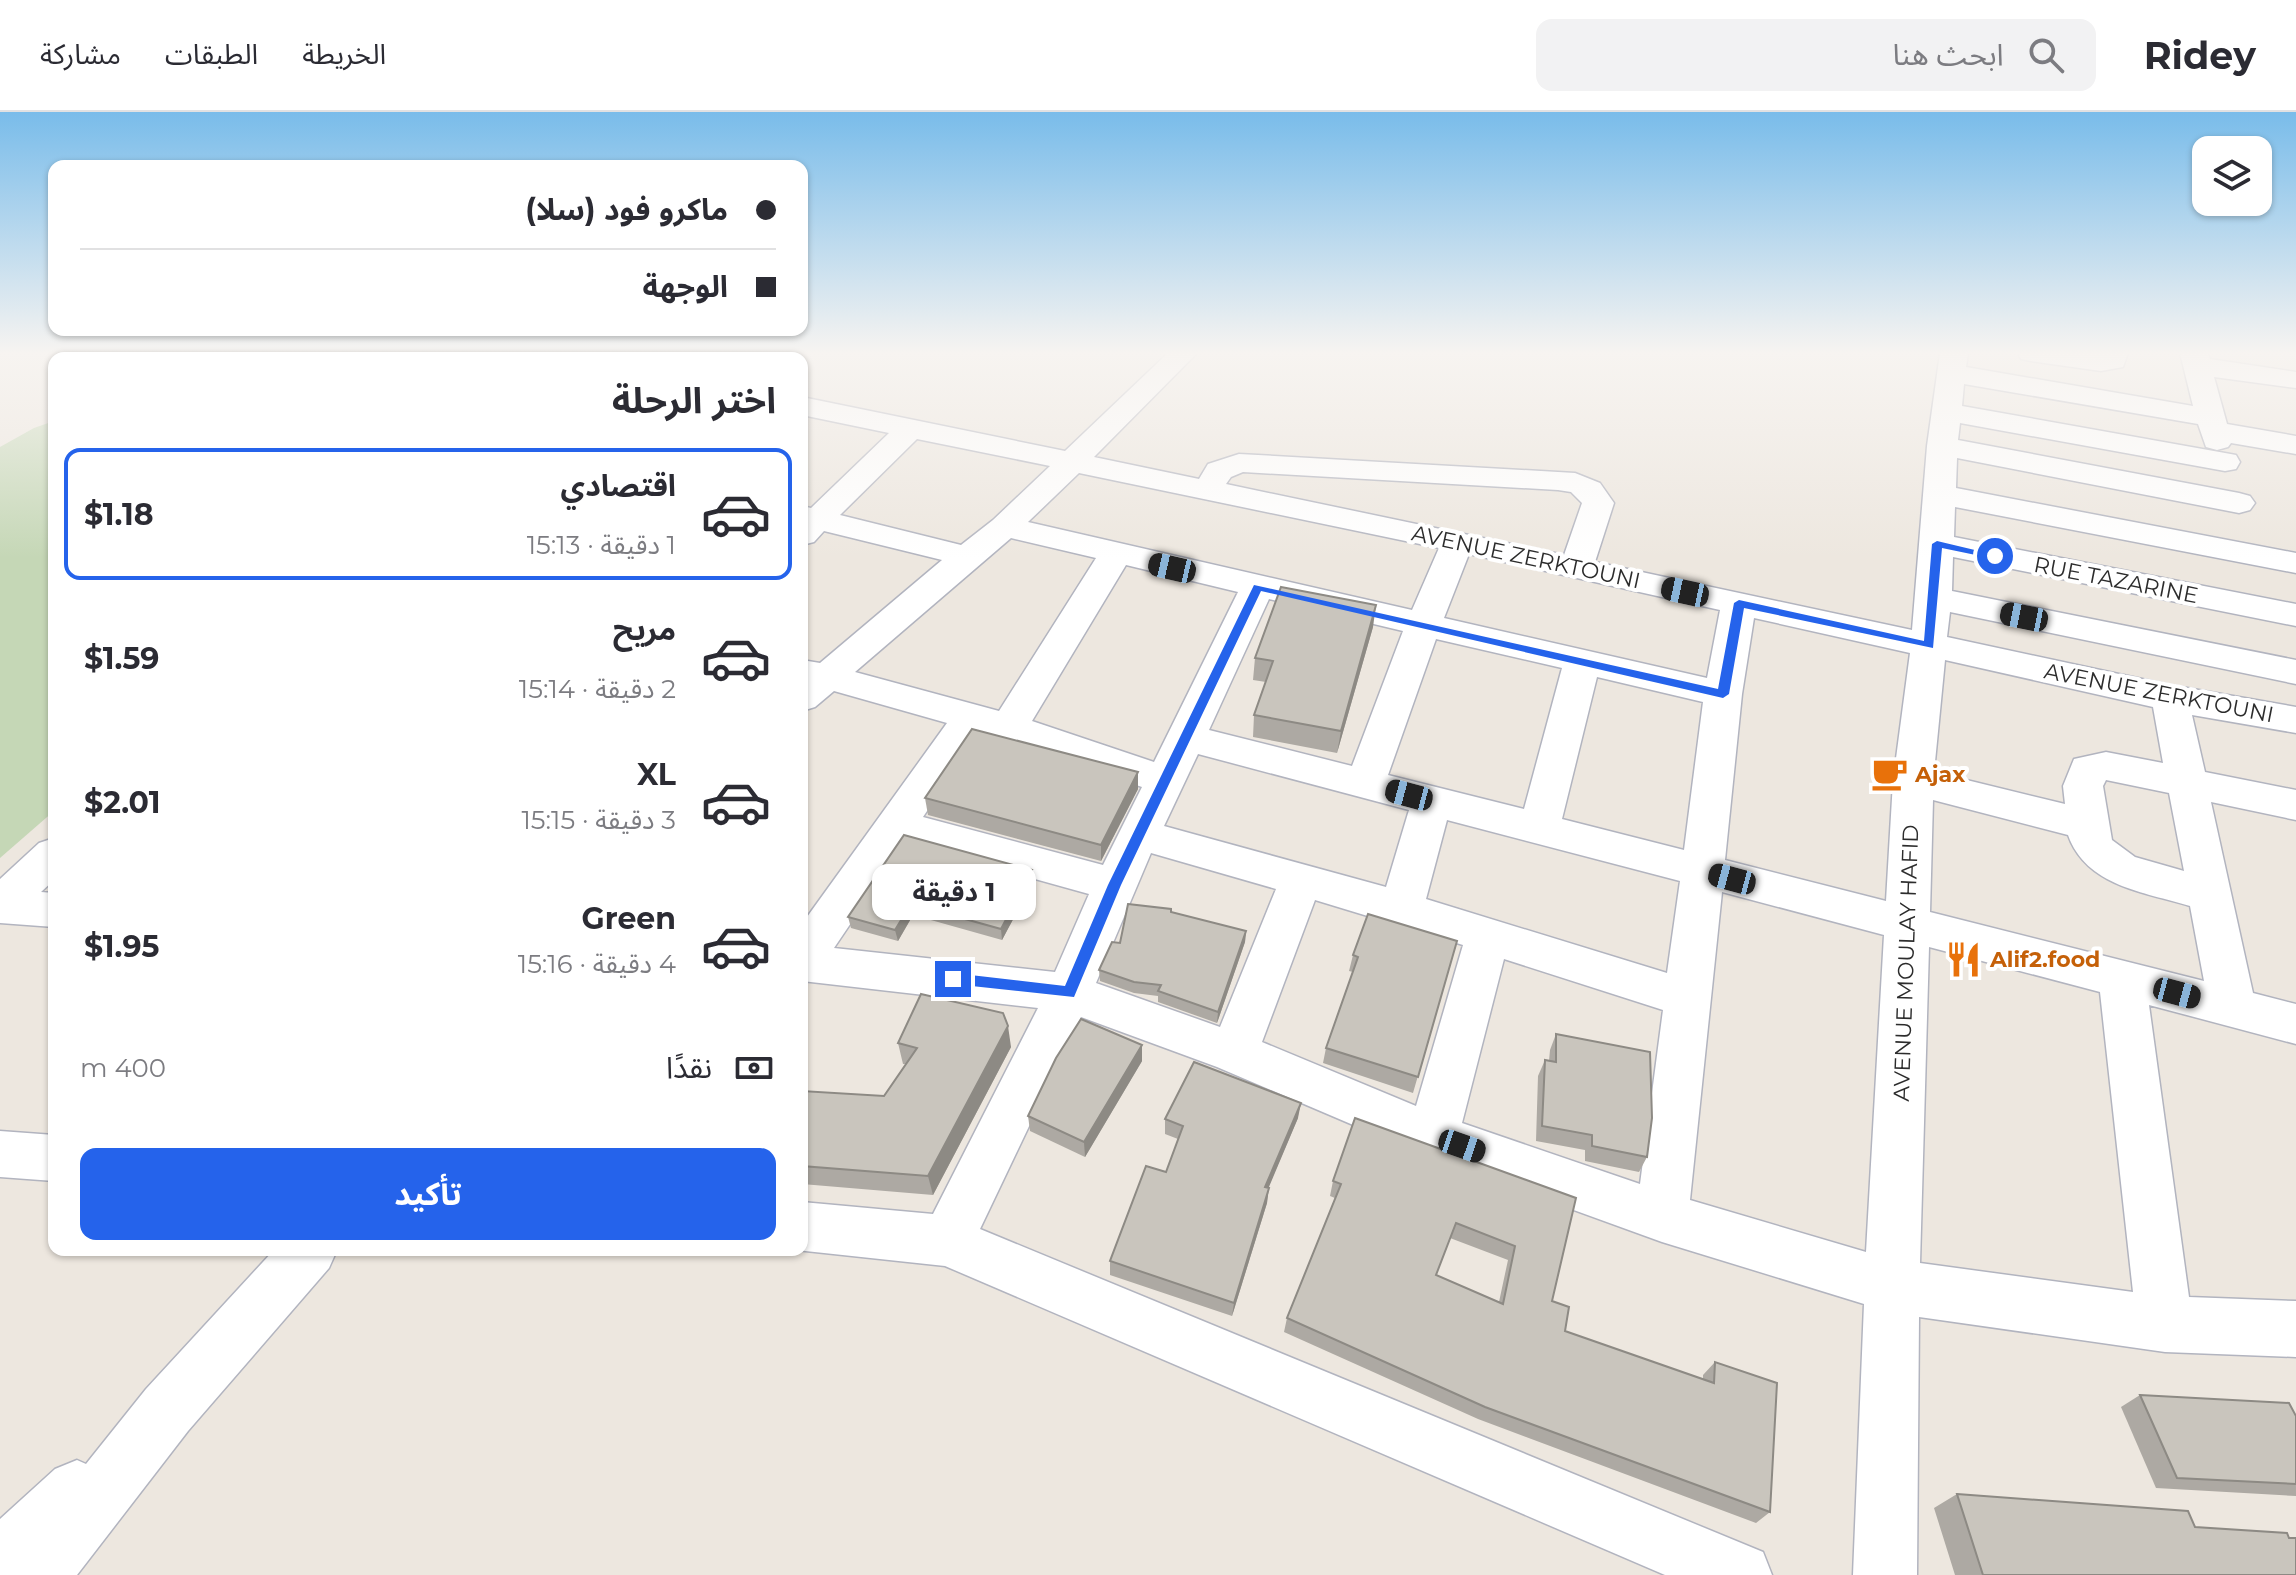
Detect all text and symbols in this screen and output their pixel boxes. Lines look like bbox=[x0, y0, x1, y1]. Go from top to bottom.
search box bbox=[1536, 19, 2096, 91]
text: Ridey bbox=[2144, 32, 2256, 79]
icon: search bbox=[2024, 33, 2068, 77]
text: ابحث هنا bbox=[1892, 36, 2004, 73]
text: مشاركة bbox=[40, 37, 121, 71]
text: الطبقات bbox=[165, 37, 258, 71]
text: الخريطة bbox=[302, 37, 386, 71]
map controls bbox=[2192, 136, 2272, 216]
button: layers bbox=[2192, 136, 2272, 216]
text: ماكرو فود (سلا) bbox=[525, 191, 728, 228]
text: الوجهة bbox=[643, 268, 728, 305]
text: اختر الرحلة bbox=[612, 378, 776, 422]
text: اقتصادي bbox=[561, 467, 676, 504]
icon: car bbox=[700, 478, 772, 550]
text: $1.18 bbox=[84, 496, 154, 533]
street label: AVENUE ZERKTOUNI bbox=[1409, 520, 1643, 594]
text: 1 دقيقة · 15:13 bbox=[527, 529, 676, 561]
route start bbox=[1977, 538, 2013, 574]
car bbox=[1146, 551, 1198, 585]
street label: RUE TAZARINE bbox=[2032, 551, 2200, 609]
car bbox=[1659, 575, 1711, 609]
car bbox=[1998, 601, 2050, 633]
text: مريح bbox=[613, 611, 676, 648]
icon: car bbox=[700, 622, 772, 694]
text: $1.59 bbox=[84, 640, 159, 677]
street label: AVENUE ZERKTOUNI bbox=[2042, 657, 2276, 729]
text: 2 دقيقة · 15:14 bbox=[519, 673, 676, 705]
cafe icon: Ajax bbox=[1870, 755, 1908, 793]
text: XL bbox=[637, 756, 676, 793]
place label: Ajax bbox=[1914, 761, 1965, 788]
icon: car bbox=[700, 766, 772, 838]
car bbox=[1383, 777, 1435, 813]
text: $2.01 bbox=[84, 784, 161, 821]
text: 3 دقيقة · 15:15 bbox=[521, 804, 676, 836]
street label: AVENUE MOULAY HAFID bbox=[1888, 824, 1924, 1102]
car bbox=[1706, 861, 1758, 897]
callout: 1 دقيقة bbox=[871, 863, 1035, 919]
text: 1 دقيقة bbox=[913, 876, 995, 908]
text: Green bbox=[582, 900, 676, 937]
icon: car bbox=[700, 910, 772, 982]
text: $1.95 bbox=[84, 928, 159, 965]
restaurant icon: Alif2.food bbox=[1945, 940, 1983, 978]
place label: Alif2.food bbox=[1989, 946, 2100, 973]
text: 4 دقيقة · 15:16 bbox=[518, 948, 676, 980]
route end bbox=[935, 961, 971, 997]
car bbox=[2151, 975, 2203, 1011]
icon: cash bbox=[732, 1046, 776, 1090]
text: نقدًا bbox=[666, 1049, 712, 1086]
text: 400 m bbox=[80, 1052, 166, 1084]
car bbox=[1435, 1127, 1489, 1165]
button: تأكيد bbox=[80, 1148, 776, 1240]

